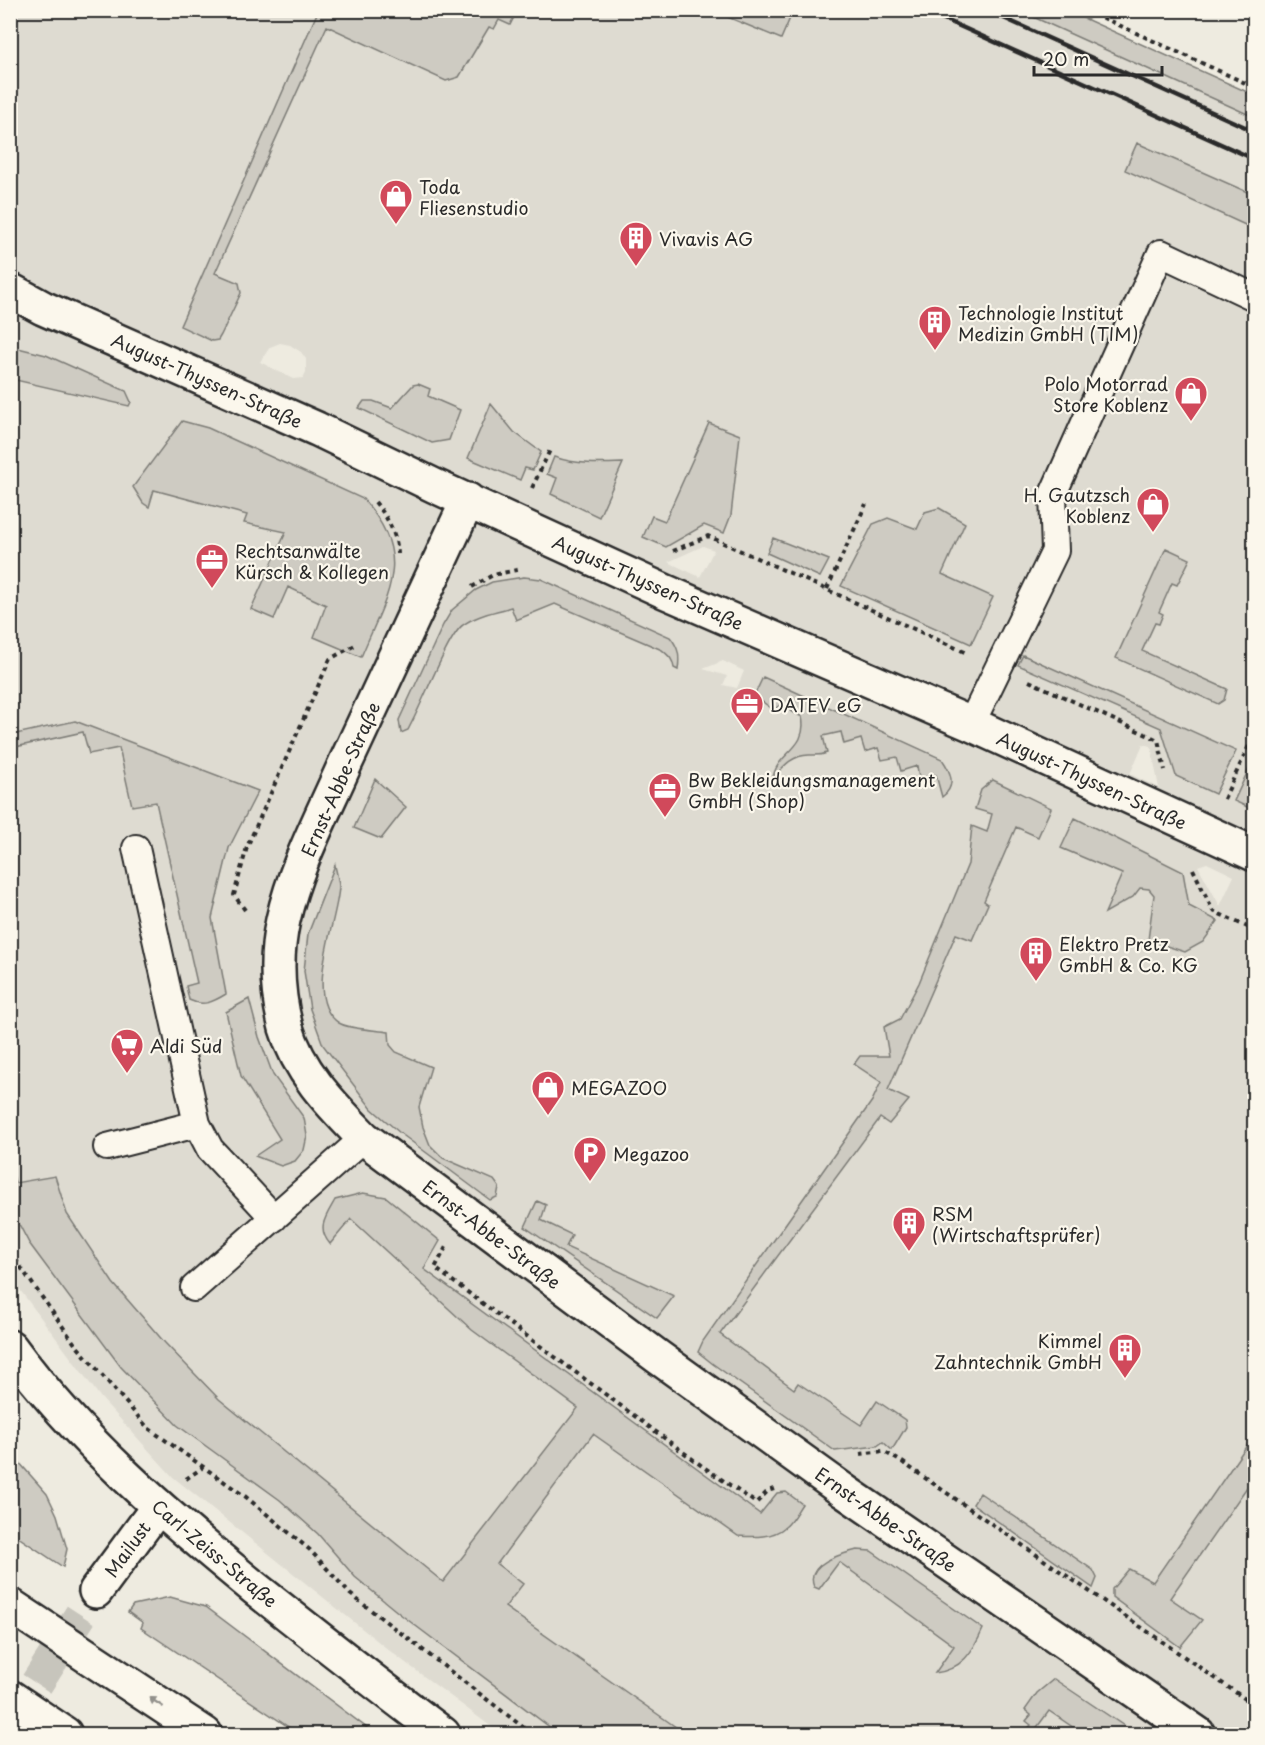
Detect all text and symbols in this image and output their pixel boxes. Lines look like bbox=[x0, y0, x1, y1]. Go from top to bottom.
scale bar bbox=[1034, 39, 1162, 77]
text: 20 m bbox=[1043, 45, 1089, 72]
place label: Toda Fliesenstudio bbox=[419, 173, 528, 221]
shop icon: Toda Fliesenstudio bbox=[378, 178, 414, 225]
building icon: Vivavis AG bbox=[618, 220, 654, 267]
place label: Vivavis AG bbox=[659, 225, 753, 252]
place label: Technologie Institut Medizin GmbH (TIM) bbox=[958, 299, 1139, 347]
building icon: Technologie Institut Medizin GmbH (TIM) bbox=[917, 304, 953, 351]
street label: August-Thyssen-Straße bbox=[107, 326, 307, 434]
place label: Polo Motorrad Store Koblenz bbox=[1044, 370, 1168, 418]
shop icon: Polo Motorrad Store Koblenz bbox=[1173, 375, 1209, 422]
place label: H. Gautzsch Koblenz bbox=[1024, 481, 1130, 529]
shop icon: H. Gautzsch Koblenz bbox=[1135, 486, 1171, 533]
street label: August-Thyssen-Straße bbox=[548, 528, 748, 636]
place label: Rechtsanwälte Kürsch & Kollegen bbox=[235, 537, 389, 585]
office icon: Rechtsanwälte Kürsch & Kollegen bbox=[194, 542, 230, 589]
office icon: DATEV eG bbox=[729, 686, 765, 733]
place label: DATEV eG bbox=[770, 691, 862, 718]
street label: Ernst-Abbe-Straße bbox=[294, 697, 386, 861]
street label: August-Thyssen-Straße bbox=[993, 724, 1191, 836]
place label: Bw Bekleidungsmanagement GmbH (Shop) bbox=[688, 766, 935, 814]
office icon: Bw Bekleidungsmanagement GmbH (Shop) bbox=[647, 771, 683, 818]
place label: Elektro Pretz GmbH & Co. KG bbox=[1059, 930, 1198, 978]
building icon: Elektro Pretz GmbH & Co. KG bbox=[1018, 935, 1054, 982]
supermarket icon: Aldi Süd bbox=[109, 1027, 145, 1074]
place label: Aldi Süd bbox=[150, 1032, 222, 1059]
shop icon: MEGAZOO bbox=[530, 1069, 566, 1116]
place label: MEGAZOO bbox=[571, 1074, 667, 1101]
parking icon: Megazoo bbox=[572, 1135, 608, 1182]
place label: Megazoo bbox=[613, 1140, 689, 1167]
street label: Ernst-Abbe-Straße bbox=[417, 1173, 567, 1295]
place label: RSM (Wirtschaftsprüfer) bbox=[932, 1200, 1101, 1248]
building icon: RSM (Wirtschaftsprüfer) bbox=[891, 1205, 927, 1252]
place label: Kimmel Zahntechnik GmbH bbox=[934, 1327, 1102, 1375]
building icon: Kimmel Zahntechnik GmbH bbox=[1107, 1332, 1143, 1379]
street label: Ernst-Abbe-Straße bbox=[810, 1460, 962, 1578]
street label: Carl-Zeiss-Straße bbox=[146, 1492, 284, 1614]
street label: Mailust bbox=[98, 1516, 156, 1582]
one-way arrow bbox=[148, 1697, 165, 1708]

